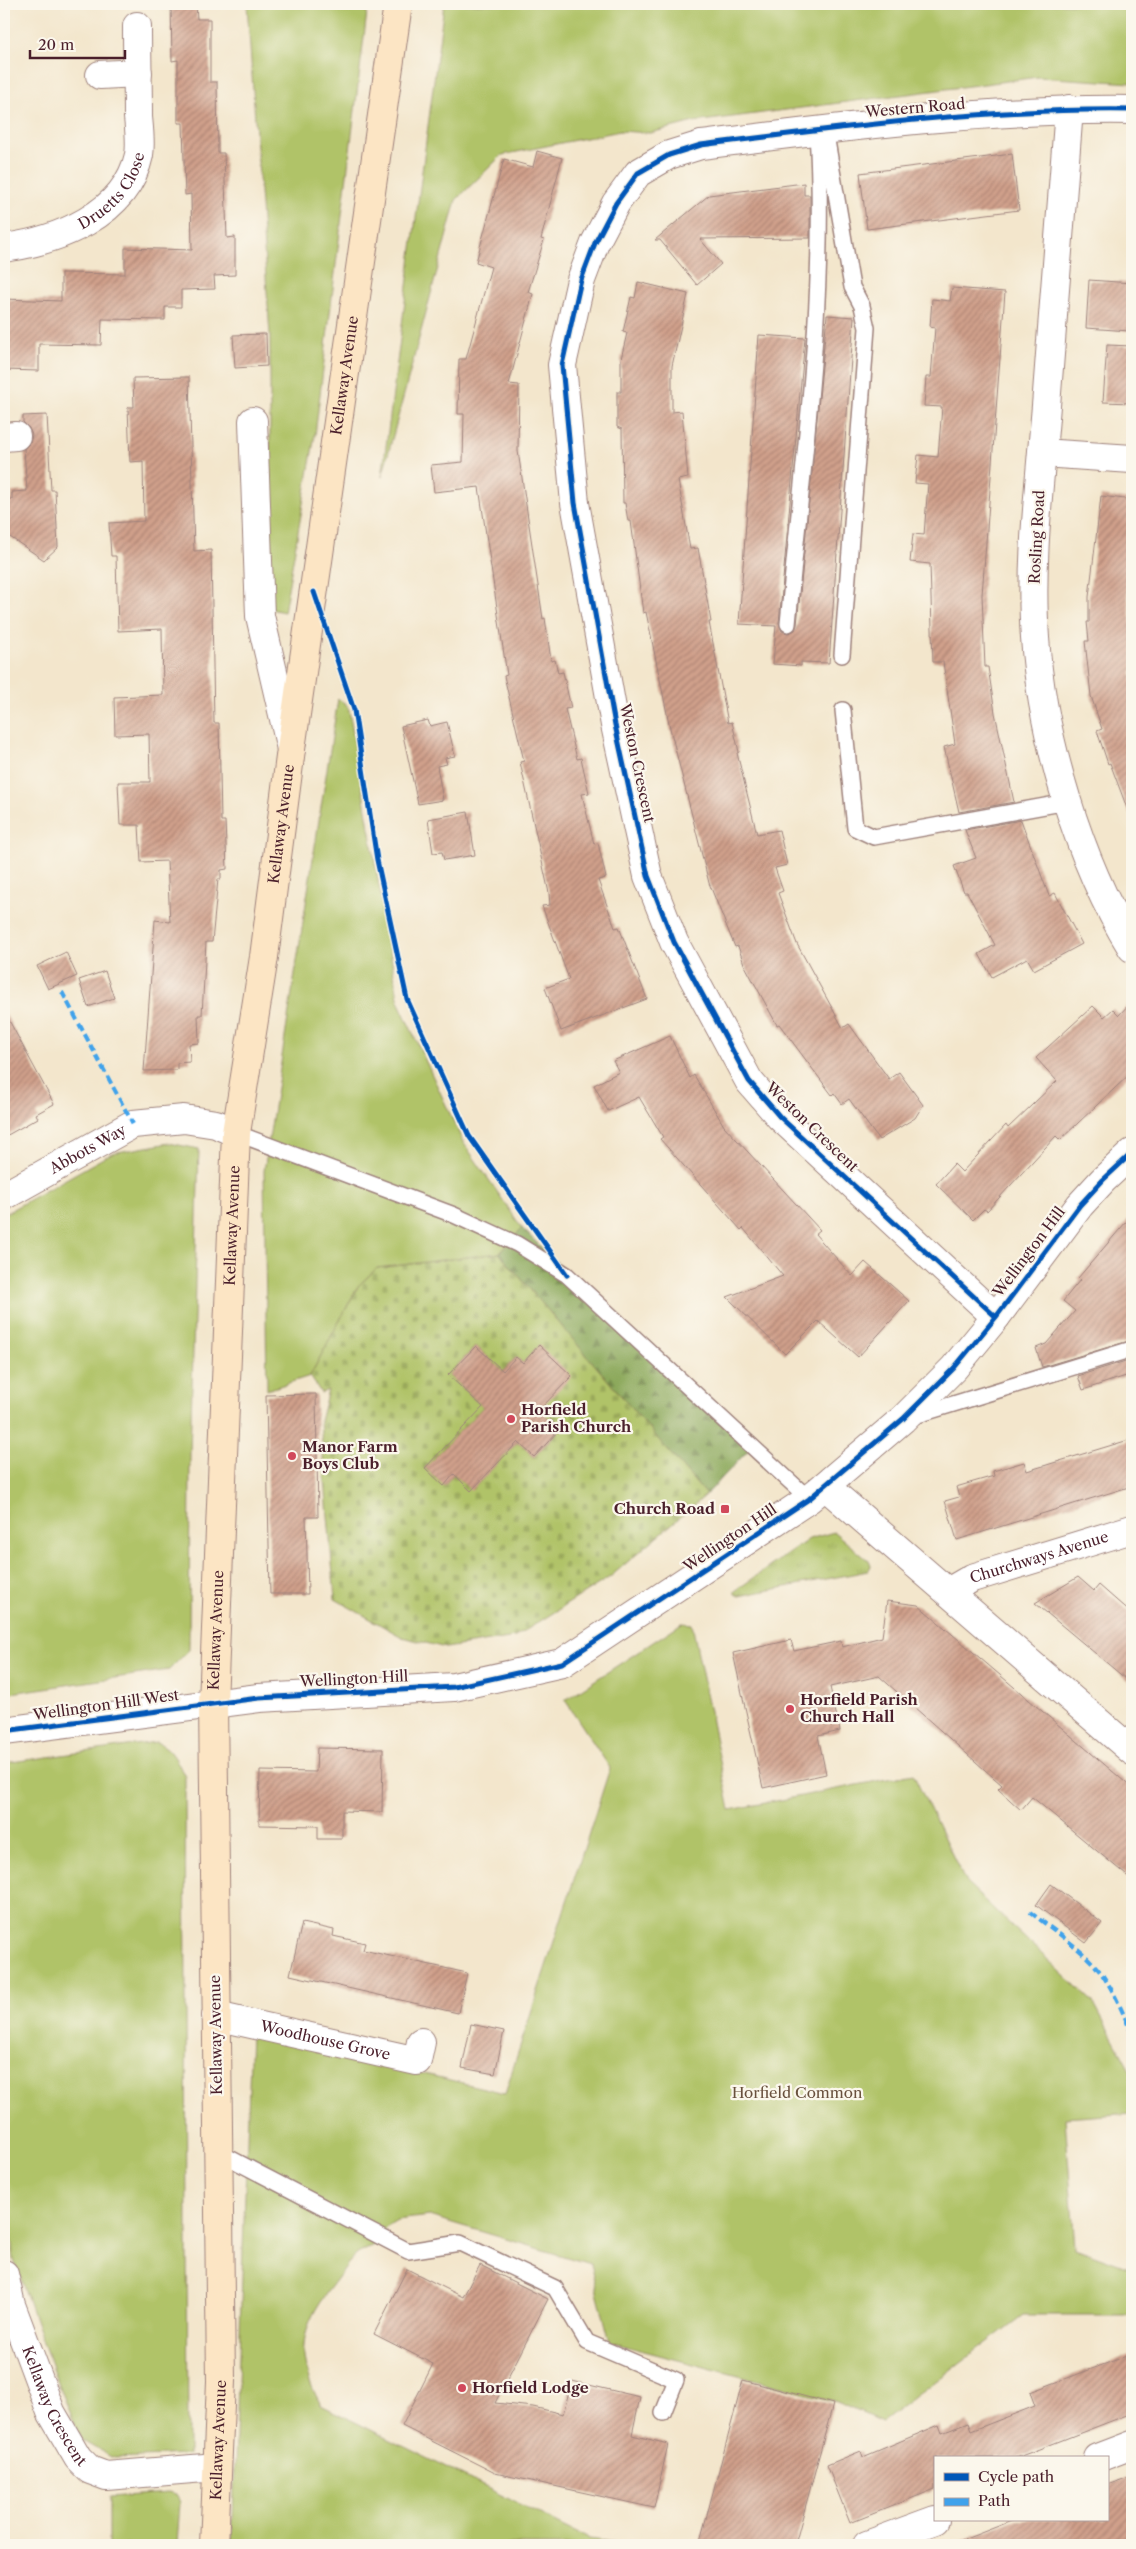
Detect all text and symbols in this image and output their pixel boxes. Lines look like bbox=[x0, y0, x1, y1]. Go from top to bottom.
scale bar bbox=[30, 28, 125, 60]
text: 20 m bbox=[38, 35, 74, 54]
street label: Western Road bbox=[863, 94, 966, 121]
street label: Druetts Close bbox=[75, 150, 148, 233]
street label: Kellaway Avenue bbox=[326, 315, 362, 436]
street label: Rosling Road bbox=[1025, 490, 1048, 584]
street label: Weston Crescent bbox=[615, 701, 660, 825]
street label: Kellaway Avenue bbox=[264, 763, 298, 885]
street label: Weston Crescent bbox=[761, 1077, 863, 1176]
street label: Abbots Way bbox=[45, 1120, 130, 1178]
street label: Kellaway Avenue bbox=[220, 1165, 244, 1286]
street label: Wellington Hill bbox=[988, 1202, 1069, 1302]
place label: Horfield Parish Church bbox=[521, 1400, 632, 1436]
marker: Horfield Parish Church bbox=[505, 1413, 517, 1425]
place label: Manor Farm Boys Club bbox=[302, 1437, 398, 1473]
marker: Manor Farm Boys Club bbox=[286, 1450, 298, 1462]
place label: Church Road bbox=[614, 1499, 715, 1518]
street label: Wellington Hill bbox=[679, 1499, 780, 1576]
marker: Church Road bbox=[719, 1503, 731, 1515]
street label: Churchways Avenue bbox=[967, 1527, 1111, 1587]
street label: Kellaway Avenue bbox=[204, 1570, 227, 1691]
street label: Wellington Hill bbox=[298, 1666, 409, 1691]
street label: Wellington Hill West bbox=[31, 1685, 181, 1724]
place label: Horfield Parish Church Hall bbox=[800, 1690, 919, 1726]
marker: Horfield Parish Church Hall bbox=[784, 1703, 796, 1715]
street label: Kellaway Avenue bbox=[205, 1975, 226, 2095]
street label: Woodhouse Grove bbox=[258, 2016, 392, 2064]
park label: Horfield Common bbox=[732, 2083, 863, 2102]
street label: Kellaway Crescent bbox=[18, 2343, 91, 2471]
place label: Horfield Lodge bbox=[472, 2378, 589, 2397]
street label: Kellaway Avenue bbox=[206, 2380, 230, 2501]
marker: Horfield Lodge bbox=[456, 2382, 468, 2394]
legend bbox=[934, 2456, 1108, 2522]
text: Cycle path bbox=[978, 2467, 1055, 2486]
text: Path bbox=[978, 2491, 1011, 2510]

